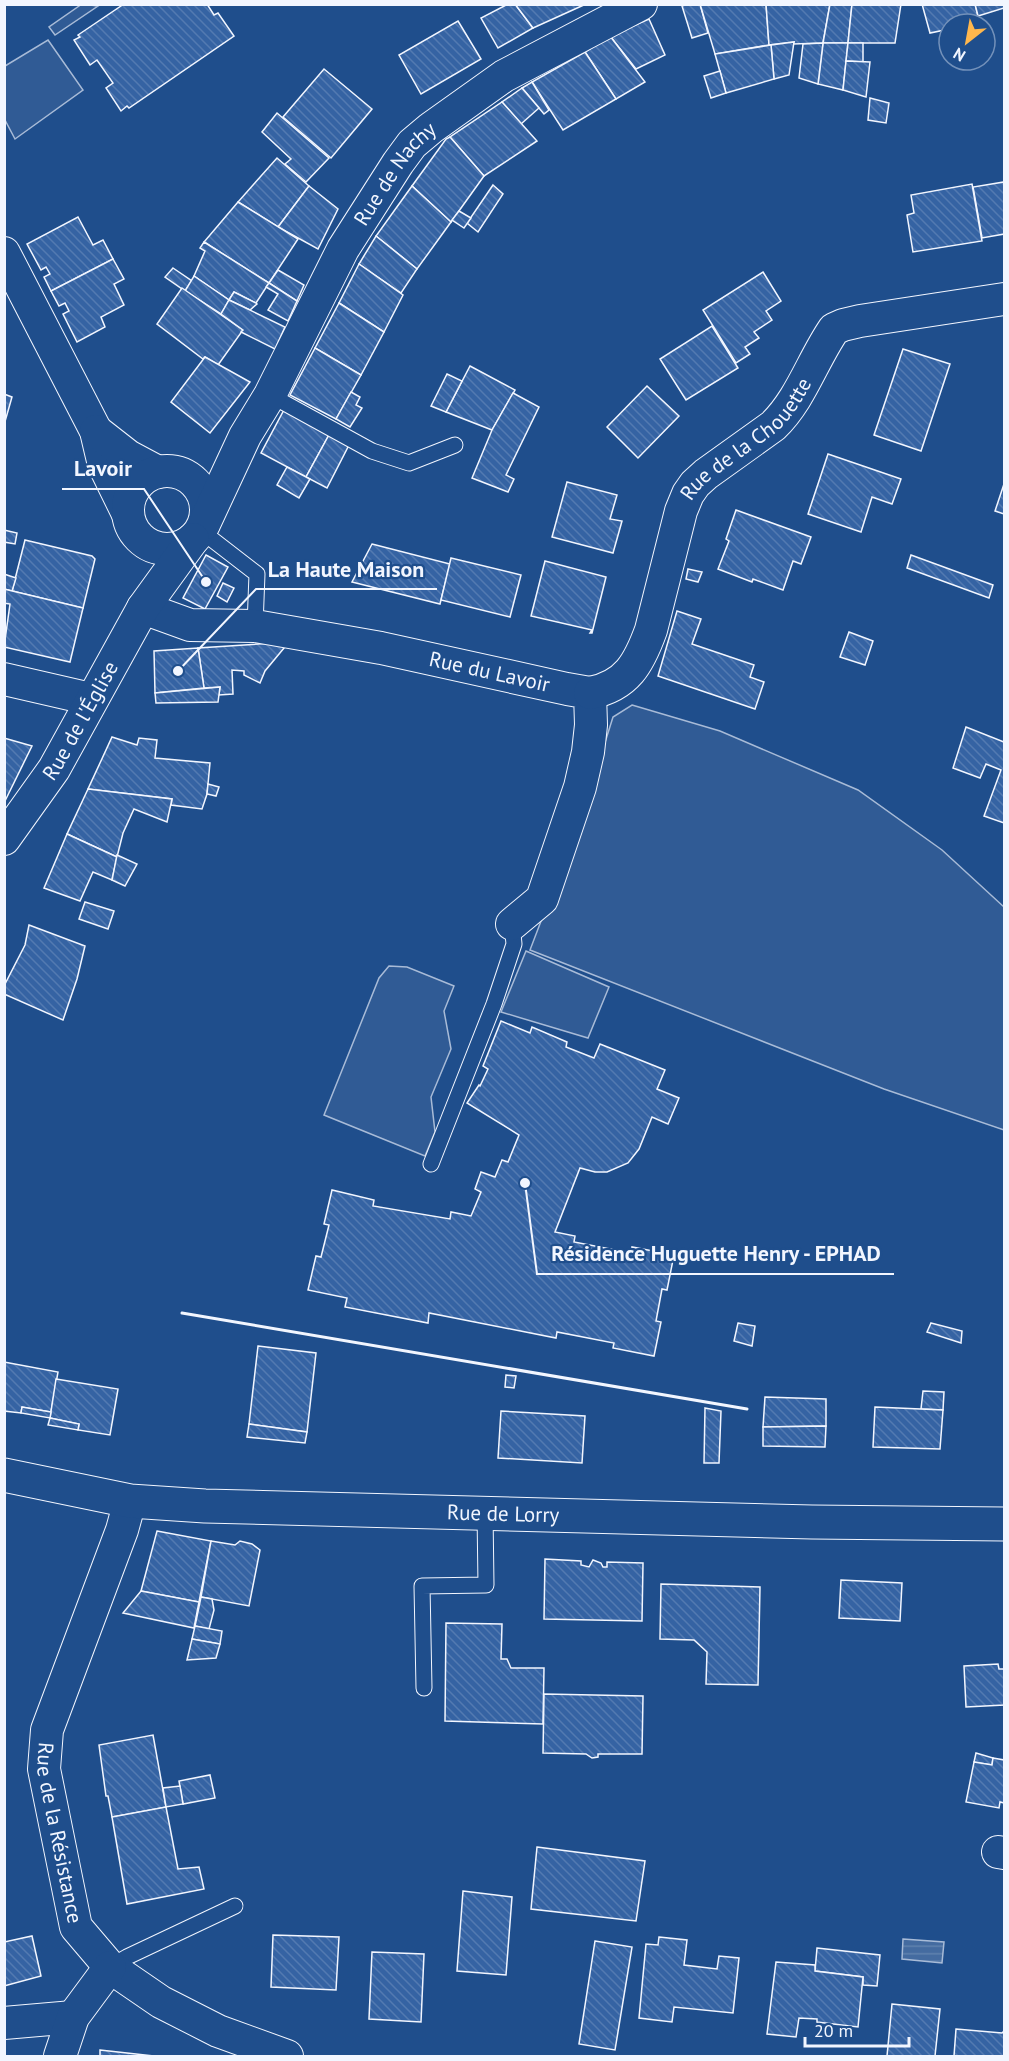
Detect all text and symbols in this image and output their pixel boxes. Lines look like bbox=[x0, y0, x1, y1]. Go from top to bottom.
north arrow bbox=[937, 12, 997, 72]
text: N bbox=[950, 44, 969, 66]
street label: Rue de Nachy bbox=[347, 116, 441, 231]
street label: Rue de la Chouette bbox=[674, 373, 817, 505]
callout: Lavoir bbox=[62, 449, 144, 489]
text: Lavoir bbox=[74, 454, 132, 482]
callout: La Haute Maison bbox=[256, 549, 437, 589]
text: La Haute Maison bbox=[268, 555, 424, 583]
street label: Rue du Lavoir bbox=[427, 645, 553, 698]
street label: Rue de l'Église bbox=[36, 656, 124, 786]
callout: Résidence Huguette Henry - EPHAD bbox=[537, 1234, 894, 1274]
text: Résidence Huguette Henry - EPHAD bbox=[551, 1239, 881, 1267]
street label: Rue de Lorry bbox=[447, 1498, 560, 1528]
street label: Rue de la Résistance bbox=[31, 1741, 89, 1926]
scale bar bbox=[805, 2010, 908, 2048]
text: 20 m bbox=[814, 2019, 853, 2042]

